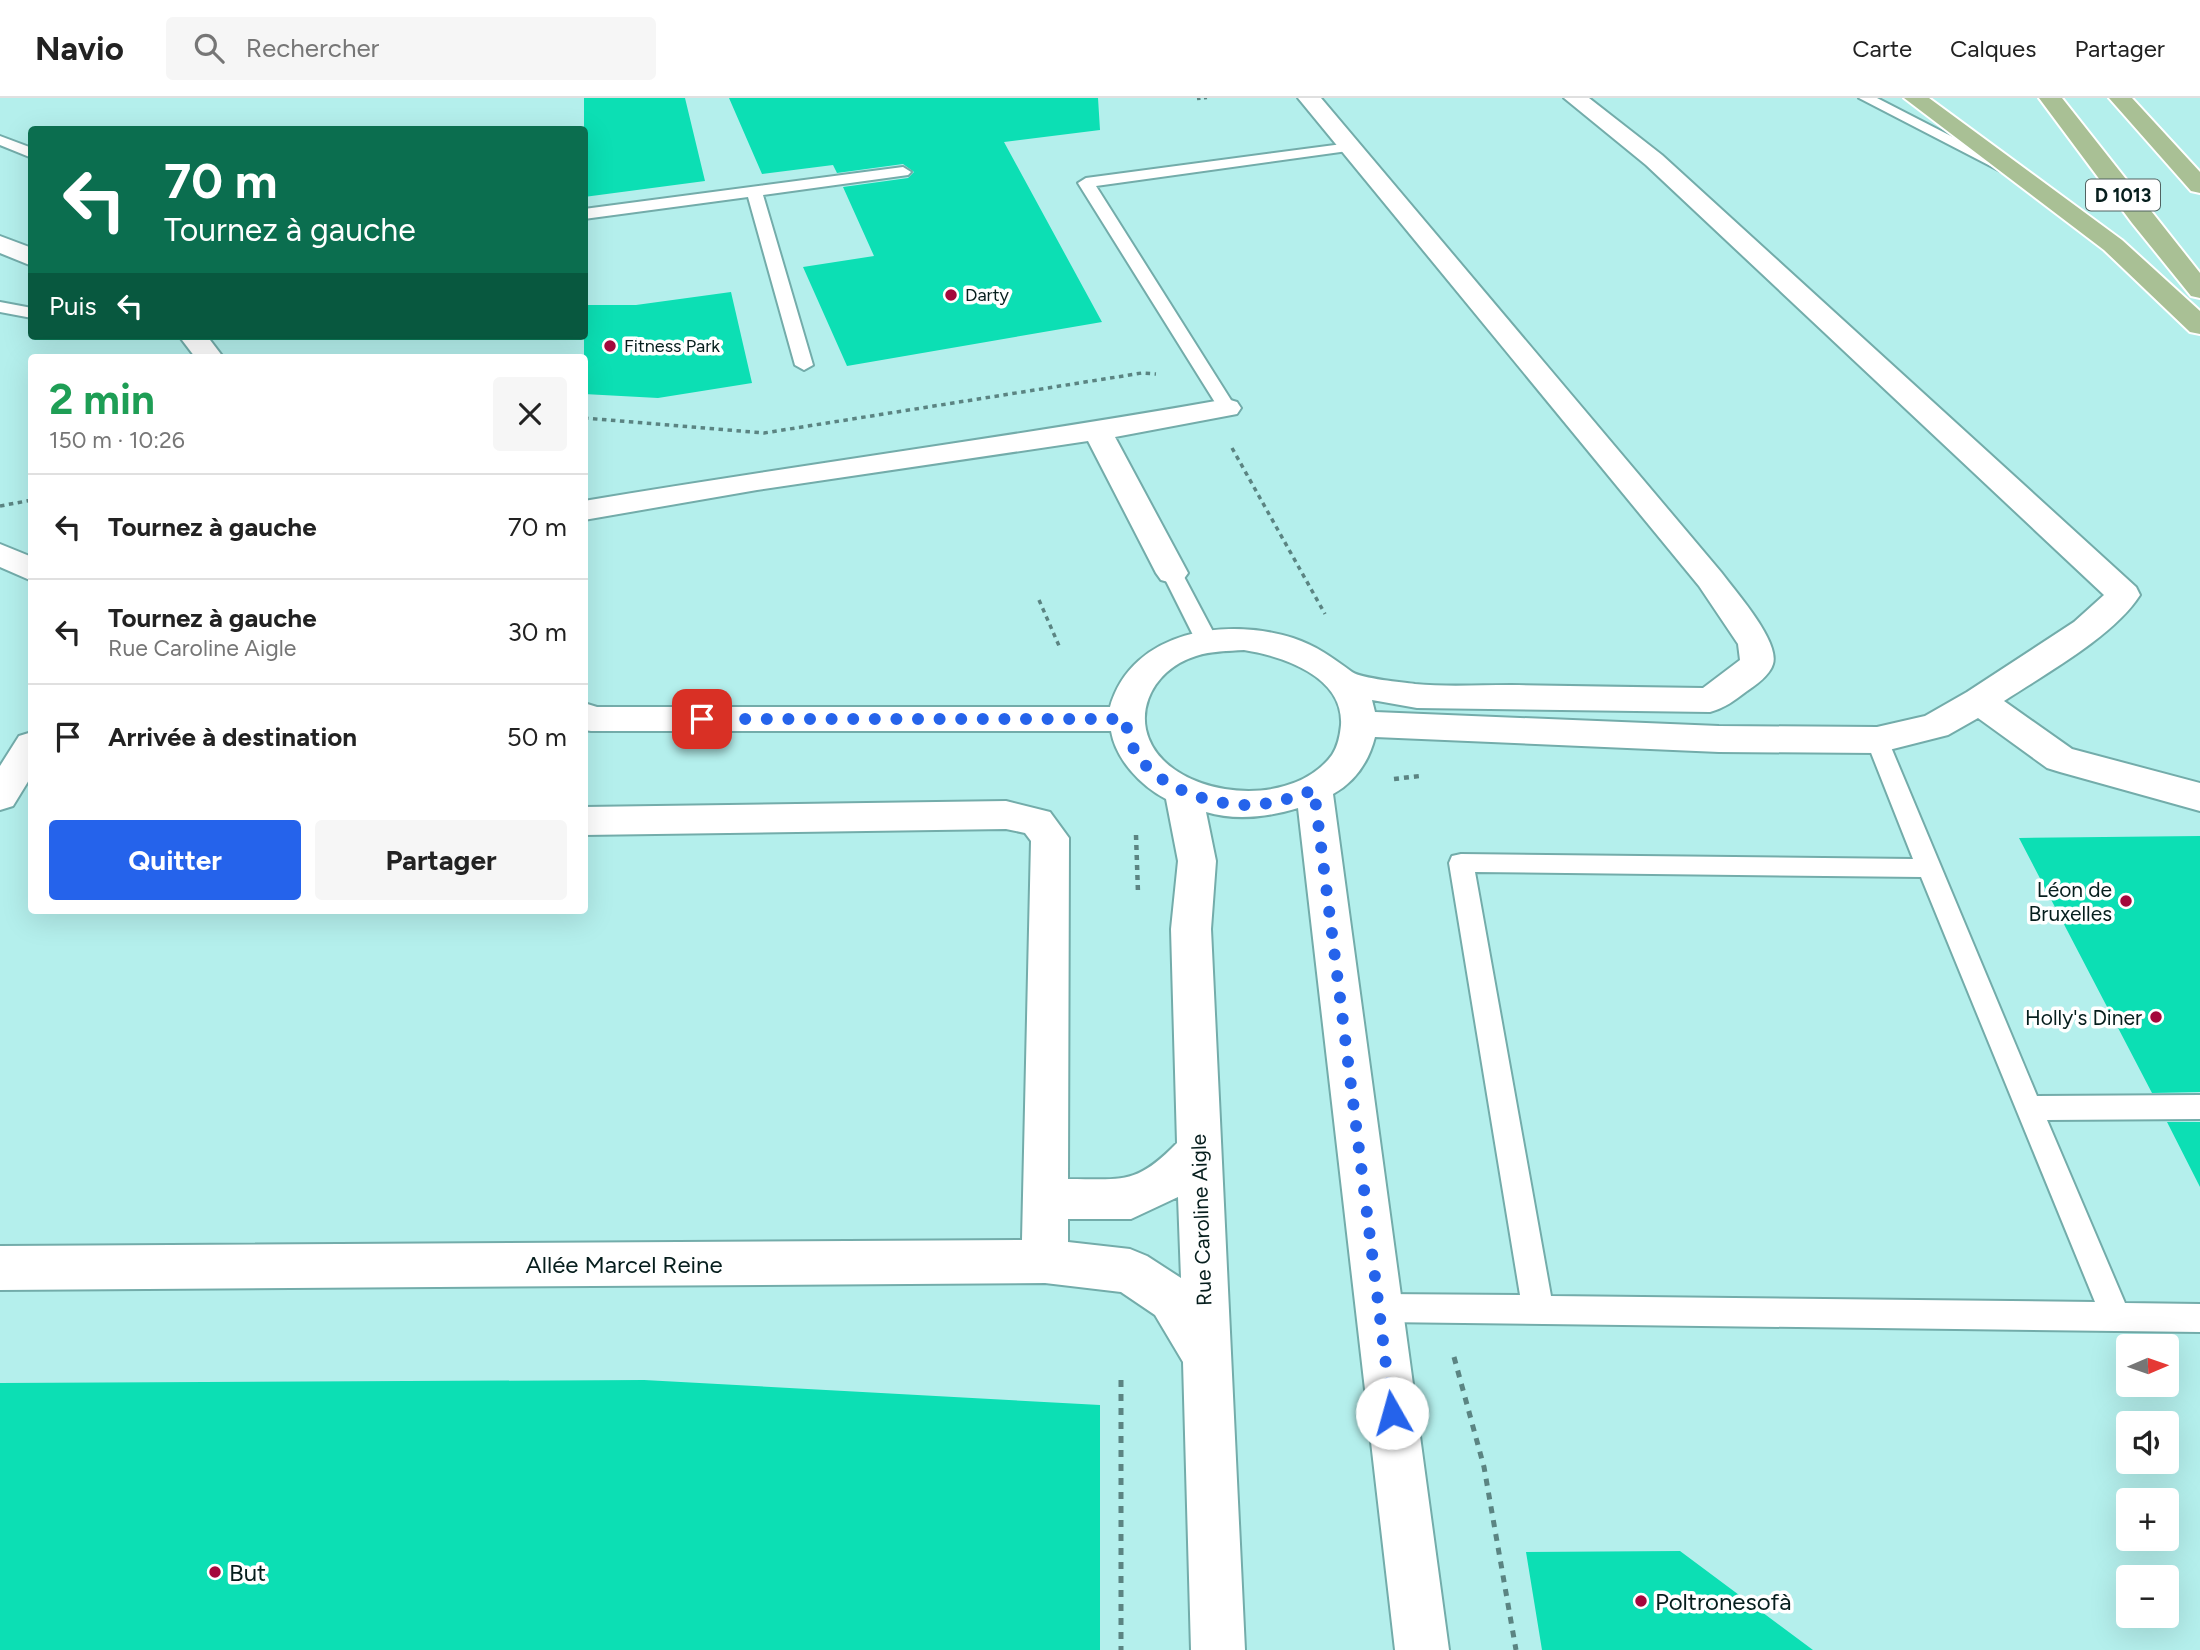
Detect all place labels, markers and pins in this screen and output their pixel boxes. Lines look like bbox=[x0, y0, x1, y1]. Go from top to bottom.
place label: Darty bbox=[965, 284, 1009, 306]
marker: Darty bbox=[943, 287, 959, 303]
place label: Fitness Park bbox=[624, 335, 720, 357]
marker: Fitness Park bbox=[602, 338, 618, 354]
pin bbox=[672, 689, 732, 749]
place label: Léon de Bruxelles bbox=[2029, 877, 2112, 926]
marker: Léon de Bruxelles bbox=[2118, 893, 2134, 909]
place label: Holly's Diner bbox=[2025, 1005, 2142, 1030]
marker: Holly's Diner bbox=[2148, 1009, 2164, 1025]
place label: But bbox=[229, 1558, 266, 1587]
marker: But bbox=[207, 1564, 223, 1580]
place label: Poltronesofà bbox=[1655, 1587, 1792, 1616]
marker: Poltronesofà bbox=[1633, 1593, 1649, 1609]

